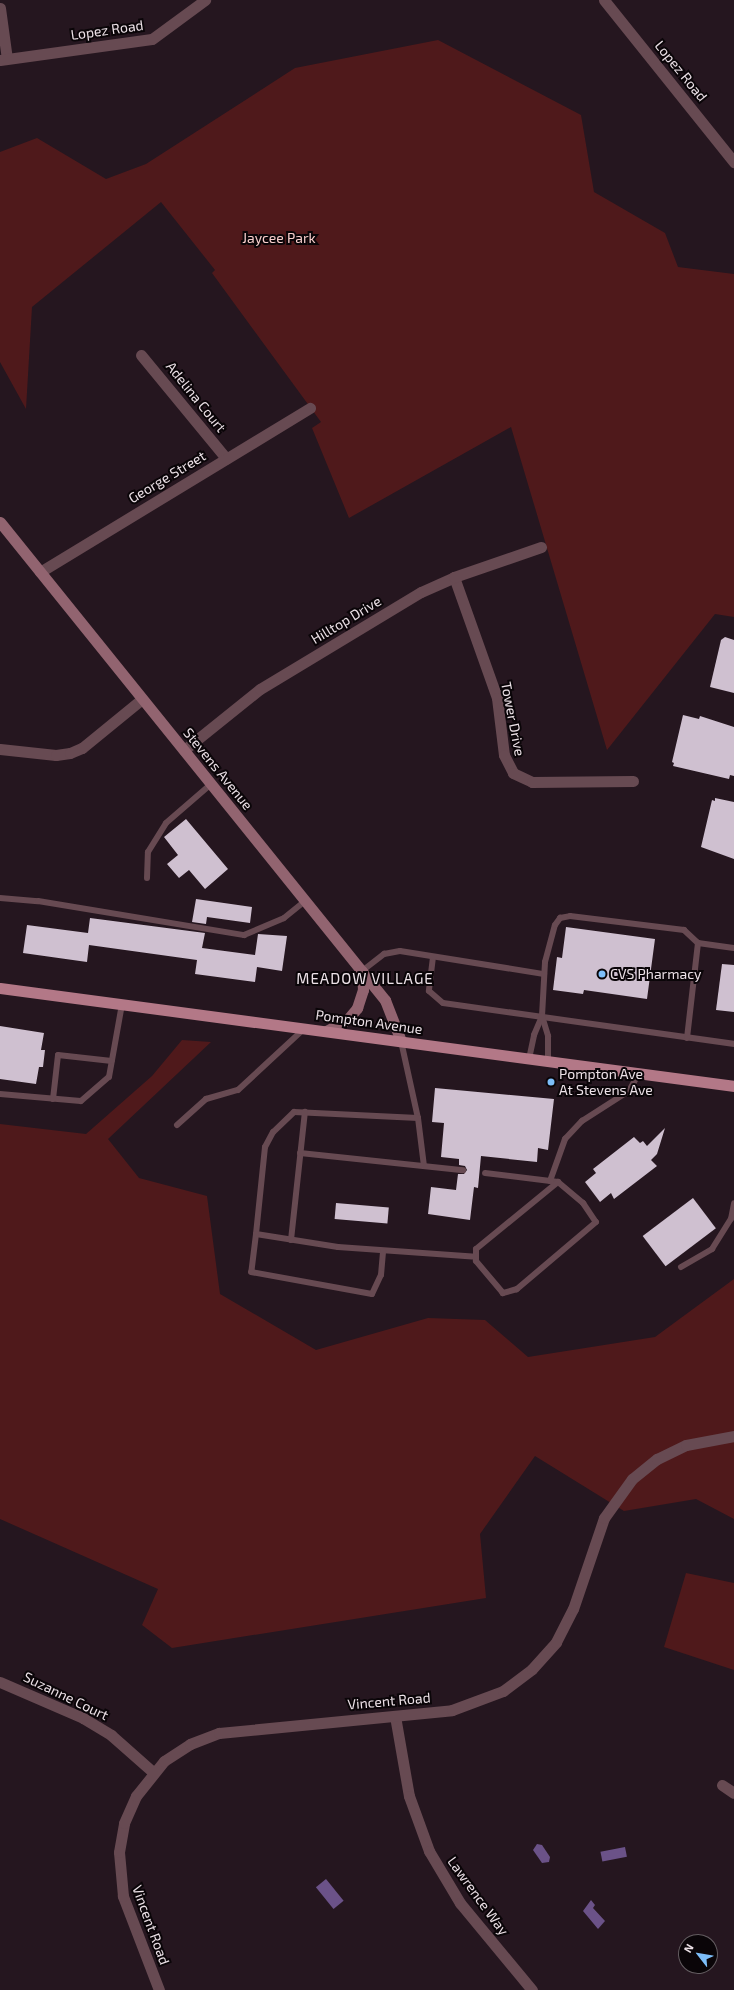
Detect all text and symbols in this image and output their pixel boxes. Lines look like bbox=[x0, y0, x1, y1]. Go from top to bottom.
street label: Lopez Road bbox=[70, 17, 144, 43]
street label: Lopez Road bbox=[651, 37, 711, 105]
park label: Jaycee Park bbox=[242, 230, 316, 246]
street label: Adelina Court bbox=[163, 358, 229, 436]
street label: George Street bbox=[125, 447, 209, 507]
street label: Hilltop Drive bbox=[308, 593, 384, 647]
street label: Tower Drive bbox=[498, 680, 528, 758]
street label: Stevens Avenue bbox=[180, 725, 256, 813]
place label: CVS Pharmacy bbox=[610, 966, 701, 982]
marker: CVS Pharmacy bbox=[597, 969, 607, 979]
district label: MEADOW VILLAGE bbox=[296, 970, 434, 988]
street label: Pompton Avenue bbox=[314, 1006, 424, 1038]
place label: Pompton Ave At Stevens Ave bbox=[559, 1066, 653, 1098]
marker: Pompton Ave At Stevens Ave bbox=[546, 1077, 556, 1087]
street label: Suzanne Court bbox=[21, 1668, 111, 1724]
street label: Vincent Road bbox=[347, 1689, 431, 1713]
street label: Lawrence Way bbox=[444, 1853, 512, 1939]
street label: Vincent Road bbox=[129, 1883, 173, 1967]
north arrow bbox=[678, 1934, 718, 1974]
text: N bbox=[681, 1941, 696, 1955]

